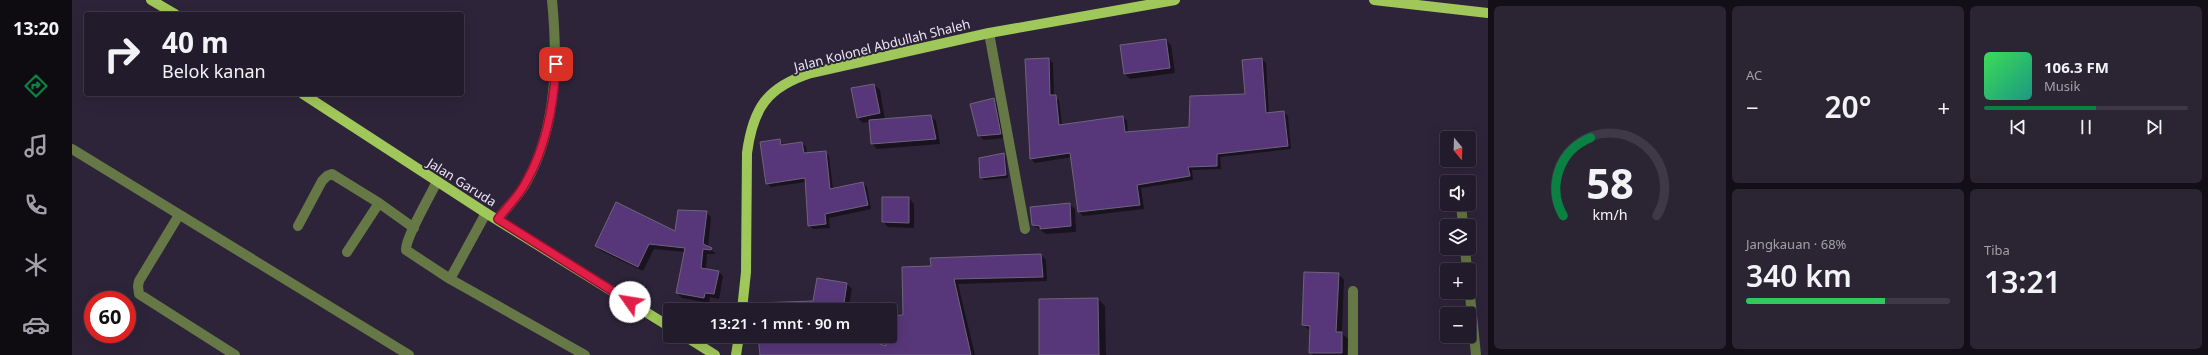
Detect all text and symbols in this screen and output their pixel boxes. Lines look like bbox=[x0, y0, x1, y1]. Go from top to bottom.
street label: Jalan Kolonel Abdullah Shaleh bbox=[790, 14, 972, 76]
text: 13:20 bbox=[13, 16, 59, 40]
text: 40 m bbox=[162, 23, 229, 61]
icon: right bbox=[96, 28, 148, 80]
pin bbox=[539, 47, 573, 81]
icon: arrive bbox=[545, 53, 567, 75]
text: 106.3 FM bbox=[2044, 57, 2109, 77]
text: Belok kanan bbox=[162, 59, 266, 83]
text: AC bbox=[1746, 66, 1762, 84]
icon: directions bbox=[22, 72, 50, 100]
text: Musik bbox=[2044, 77, 2080, 95]
text: 20° bbox=[1824, 86, 1872, 127]
text: − bbox=[1746, 92, 1759, 122]
text: + bbox=[1937, 92, 1950, 122]
icon: previous bbox=[2007, 116, 2029, 138]
icon: pause bbox=[2075, 116, 2097, 138]
icon: next bbox=[2143, 116, 2165, 138]
north arrow bbox=[1440, 131, 1476, 167]
map controls bbox=[1440, 131, 1476, 343]
icon: music bbox=[22, 132, 50, 160]
street label: Jalan Garuda bbox=[422, 153, 500, 210]
text: 58 bbox=[1586, 154, 1634, 210]
button: sound bbox=[1440, 175, 1476, 211]
icon: phone bbox=[22, 191, 50, 219]
text: km/h bbox=[1592, 204, 1628, 223]
button: layers bbox=[1440, 219, 1476, 255]
text: Jangkauan · 68% bbox=[1746, 235, 1846, 253]
text: Tiba bbox=[1984, 241, 2010, 259]
icon: climate bbox=[22, 251, 50, 279]
text: 340 km bbox=[1746, 255, 1852, 296]
text: 13:21 bbox=[1984, 261, 2061, 302]
button: + bbox=[1440, 263, 1476, 299]
position arrow bbox=[609, 281, 651, 323]
speed limit sign: 60 bbox=[84, 291, 136, 343]
button: − bbox=[1440, 307, 1476, 343]
icon: car bbox=[22, 311, 50, 339]
text: 13:21 · 1 mnt · 90 m bbox=[710, 313, 850, 333]

